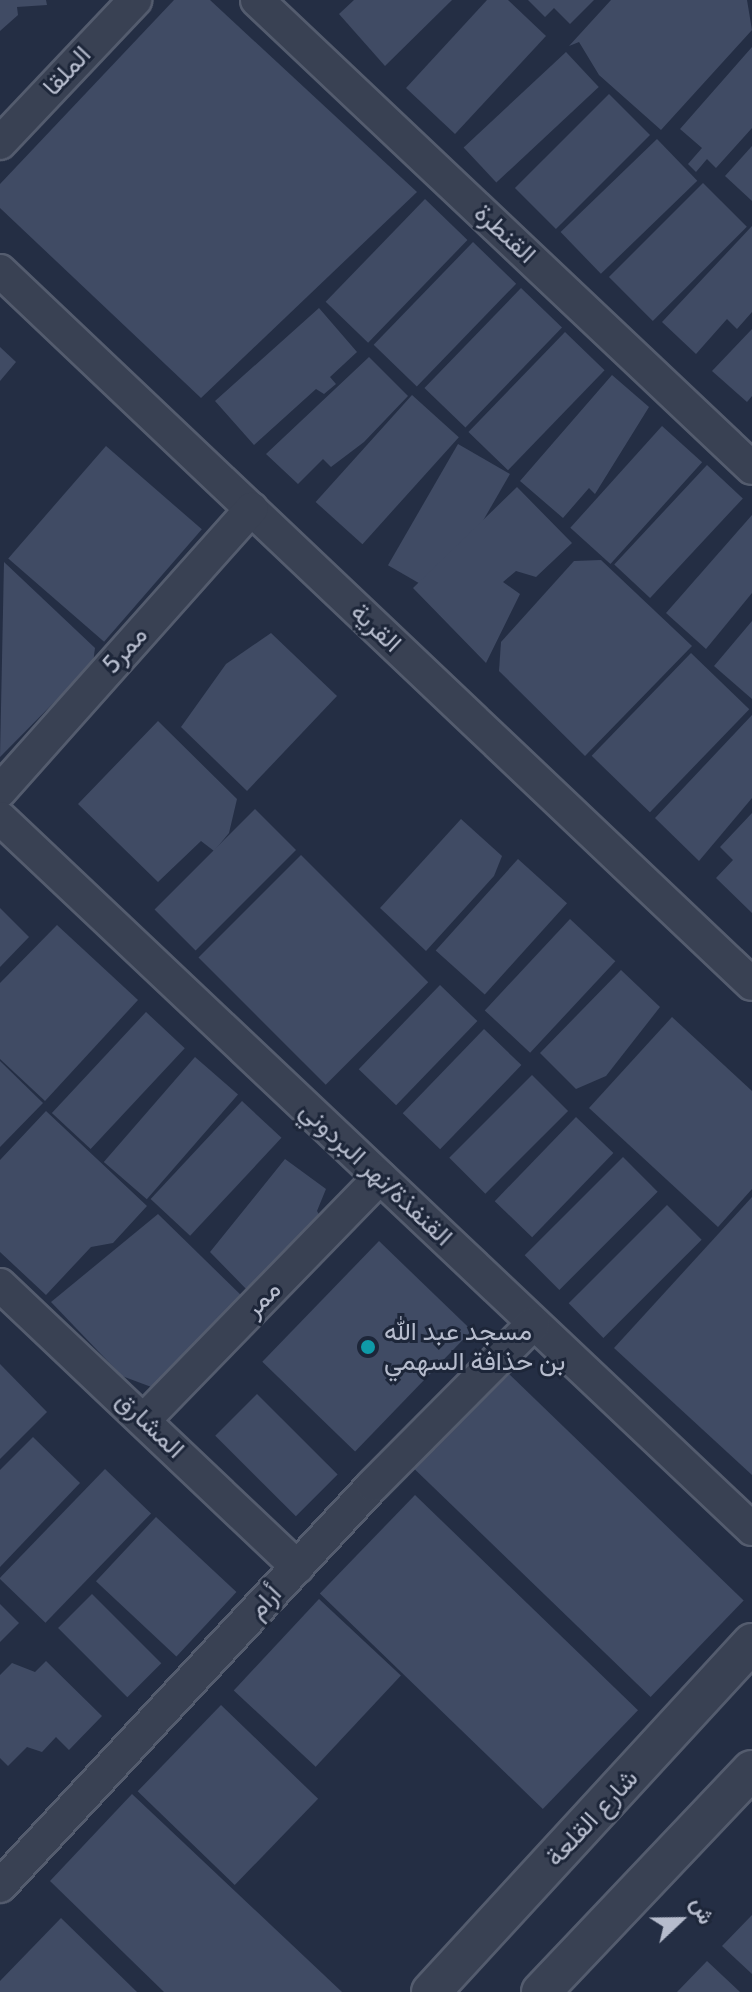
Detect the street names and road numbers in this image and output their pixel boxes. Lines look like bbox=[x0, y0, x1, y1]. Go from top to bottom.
street label: الملقا bbox=[36, 40, 98, 102]
street label: القنطرة bbox=[468, 198, 542, 270]
street label: القرية bbox=[344, 597, 408, 659]
street label: ممر5 bbox=[96, 620, 154, 680]
street label: القنفذة/نهر البردوني bbox=[293, 1095, 459, 1253]
street label: ممر bbox=[238, 1274, 288, 1324]
street label: المشارق bbox=[109, 1385, 191, 1465]
street label: أرام bbox=[242, 1579, 288, 1625]
street label: شارع القلعة bbox=[539, 1763, 645, 1873]

